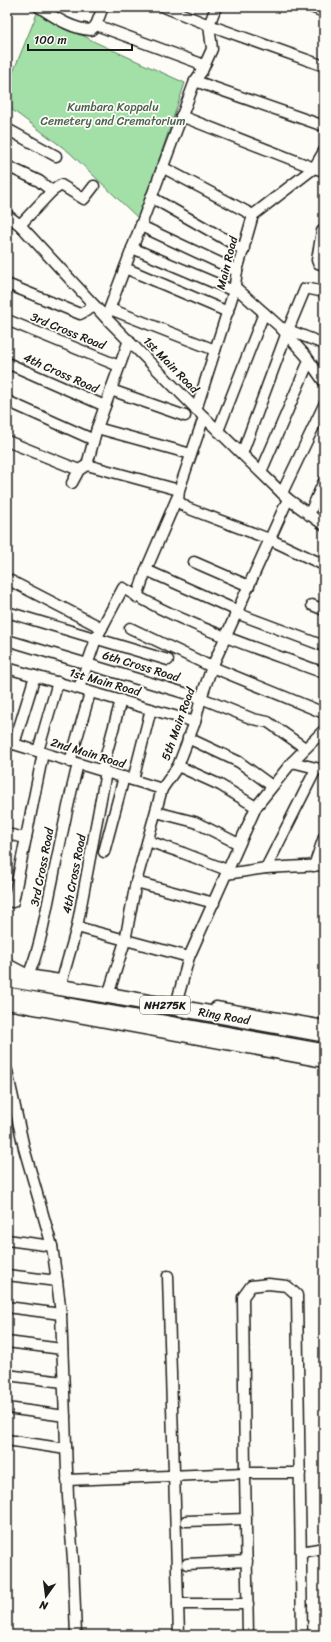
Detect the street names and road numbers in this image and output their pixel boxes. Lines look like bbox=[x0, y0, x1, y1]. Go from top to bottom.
street label: Main Road bbox=[210, 233, 244, 292]
street label: 3rd Cross Road bbox=[27, 306, 110, 356]
street label: 1st Main Road bbox=[138, 331, 206, 400]
street label: 4th Cross Road bbox=[20, 347, 103, 400]
street label: 6th Cross Road bbox=[100, 644, 183, 688]
street label: 1st Main Road bbox=[67, 661, 145, 703]
street label: 5th Main Road bbox=[155, 683, 202, 764]
street label: 2nd Main Road bbox=[48, 731, 130, 775]
street label: 3rd Cross Road bbox=[24, 825, 60, 908]
street label: 4th Cross Road bbox=[56, 832, 93, 916]
road number: NH275K bbox=[140, 996, 190, 1014]
street label: Ring Road bbox=[196, 1001, 252, 1031]

